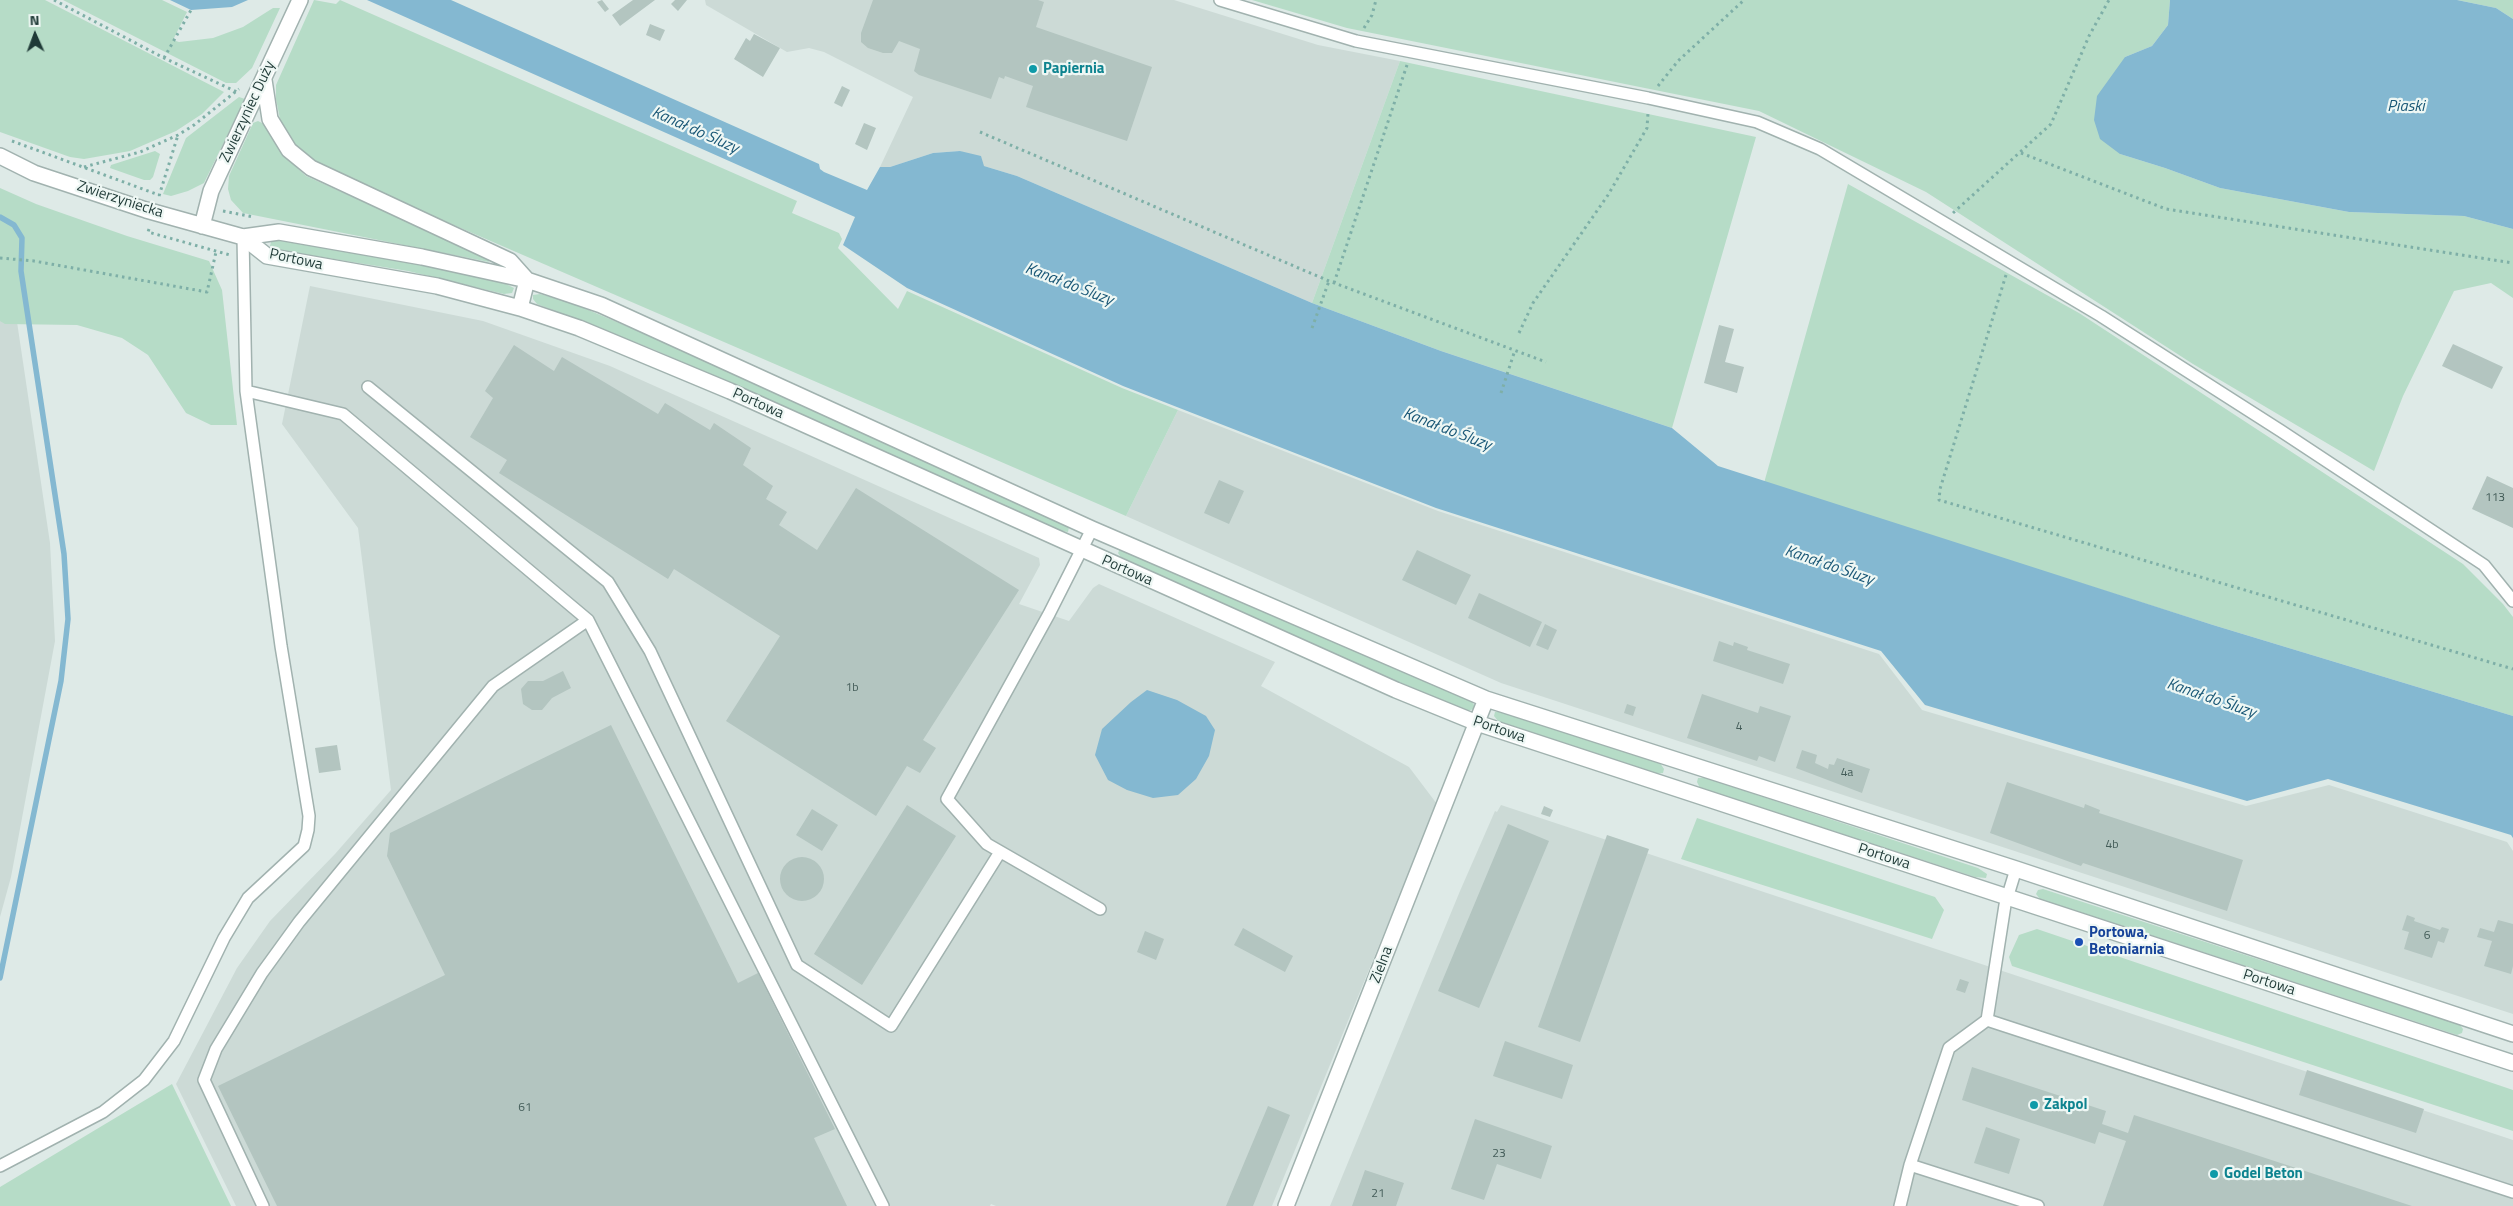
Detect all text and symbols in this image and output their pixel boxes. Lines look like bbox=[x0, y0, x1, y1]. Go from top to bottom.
text: N bbox=[29, 9, 40, 30]
north arrow bbox=[10, 10, 60, 60]
street label: Zwierzyniec Duży bbox=[217, 58, 279, 166]
place label: Papiernia bbox=[1043, 60, 1105, 78]
marker: Papiernia bbox=[1027, 63, 1039, 75]
water label: Piaski bbox=[2387, 97, 2425, 117]
water label: Kanał do Śluzy bbox=[649, 103, 741, 159]
street label: Zwierzyniecka bbox=[75, 178, 165, 222]
street label: Portowa bbox=[268, 246, 324, 274]
water label: Kanał do Śluzy bbox=[1022, 259, 1116, 311]
street label: Portowa bbox=[730, 385, 786, 423]
water label: Kanał do Śluzy bbox=[1400, 404, 1494, 456]
house number: 113 bbox=[2485, 491, 2505, 505]
water label: Kanał do Śluzy bbox=[1782, 542, 1876, 590]
street label: Portowa bbox=[1099, 552, 1155, 590]
water label: Kanał do Śluzy bbox=[2164, 675, 2258, 723]
house number: 1b bbox=[845, 681, 859, 695]
street label: Portowa bbox=[1471, 713, 1527, 747]
house number: 4 bbox=[1736, 720, 1742, 734]
house number: 4a bbox=[1841, 766, 1853, 780]
house number: 4b bbox=[2105, 838, 2119, 852]
street label: Portowa bbox=[1856, 840, 1912, 874]
place label: Portowa, Betoniarnia bbox=[2089, 924, 2164, 959]
house number: 6 bbox=[2424, 929, 2430, 943]
marker: Portowa, Betoniarnia bbox=[2073, 936, 2085, 948]
street label: Zielna bbox=[1367, 944, 1397, 986]
street label: Portowa bbox=[2241, 966, 2297, 1000]
place label: Zakpol bbox=[2044, 1096, 2088, 1114]
marker: Zakpol bbox=[2028, 1099, 2040, 1111]
house number: 61 bbox=[518, 1101, 532, 1115]
house number: 23 bbox=[1492, 1147, 1506, 1161]
place label: Godel Beton bbox=[2224, 1165, 2303, 1183]
marker: Godel Beton bbox=[2208, 1168, 2220, 1180]
house number: 21 bbox=[1371, 1187, 1385, 1201]

